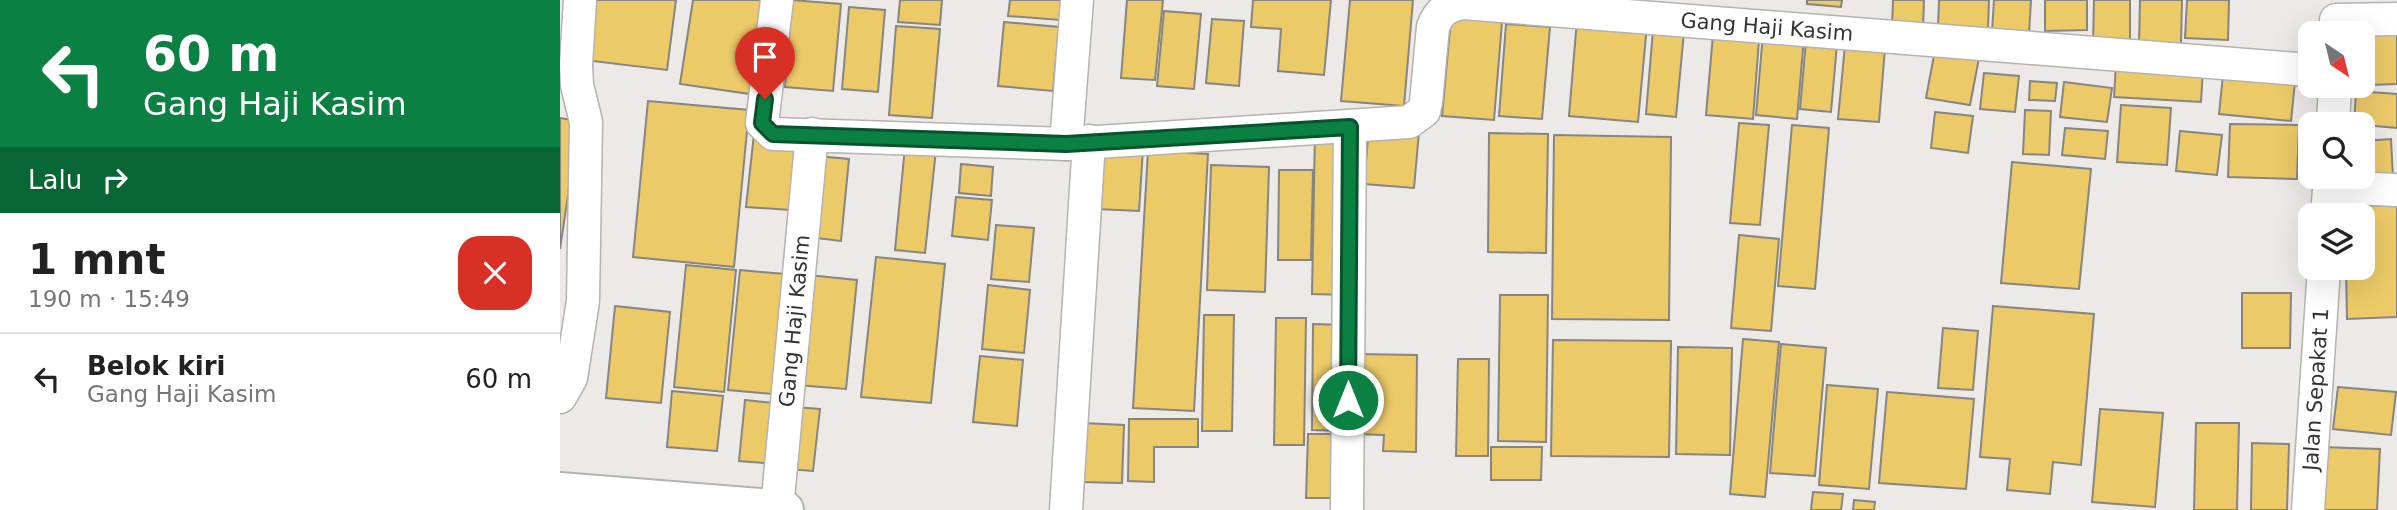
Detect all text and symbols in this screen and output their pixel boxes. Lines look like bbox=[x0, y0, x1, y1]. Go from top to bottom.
street label: Gang Haji Kasim bbox=[1680, 8, 1854, 46]
north arrow bbox=[2298, 21, 2375, 98]
map controls bbox=[2298, 21, 2375, 280]
text: 60 m bbox=[143, 26, 279, 83]
pin bbox=[735, 27, 795, 99]
icon: left bbox=[28, 28, 119, 119]
icon: arrive bbox=[746, 38, 784, 76]
text: Gang Haji Kasim bbox=[143, 85, 407, 123]
button: search bbox=[2298, 112, 2375, 189]
icon: right bbox=[96, 161, 134, 199]
text: Lalu bbox=[28, 165, 82, 195]
button: layers bbox=[2298, 203, 2375, 280]
street label: Gang Haji Kasim bbox=[775, 234, 815, 408]
text: 1 mnt bbox=[28, 235, 166, 284]
button: close bbox=[458, 236, 532, 310]
text: 190 m · 15:49 bbox=[28, 286, 190, 312]
street label: Jalan Sepakat 1 bbox=[2298, 307, 2333, 473]
text: Belok kiri bbox=[87, 351, 226, 381]
icon: left bbox=[28, 360, 66, 398]
position arrow bbox=[1311, 363, 1385, 437]
text: 60 m bbox=[465, 364, 532, 394]
text: Gang Haji Kasim bbox=[87, 381, 276, 407]

